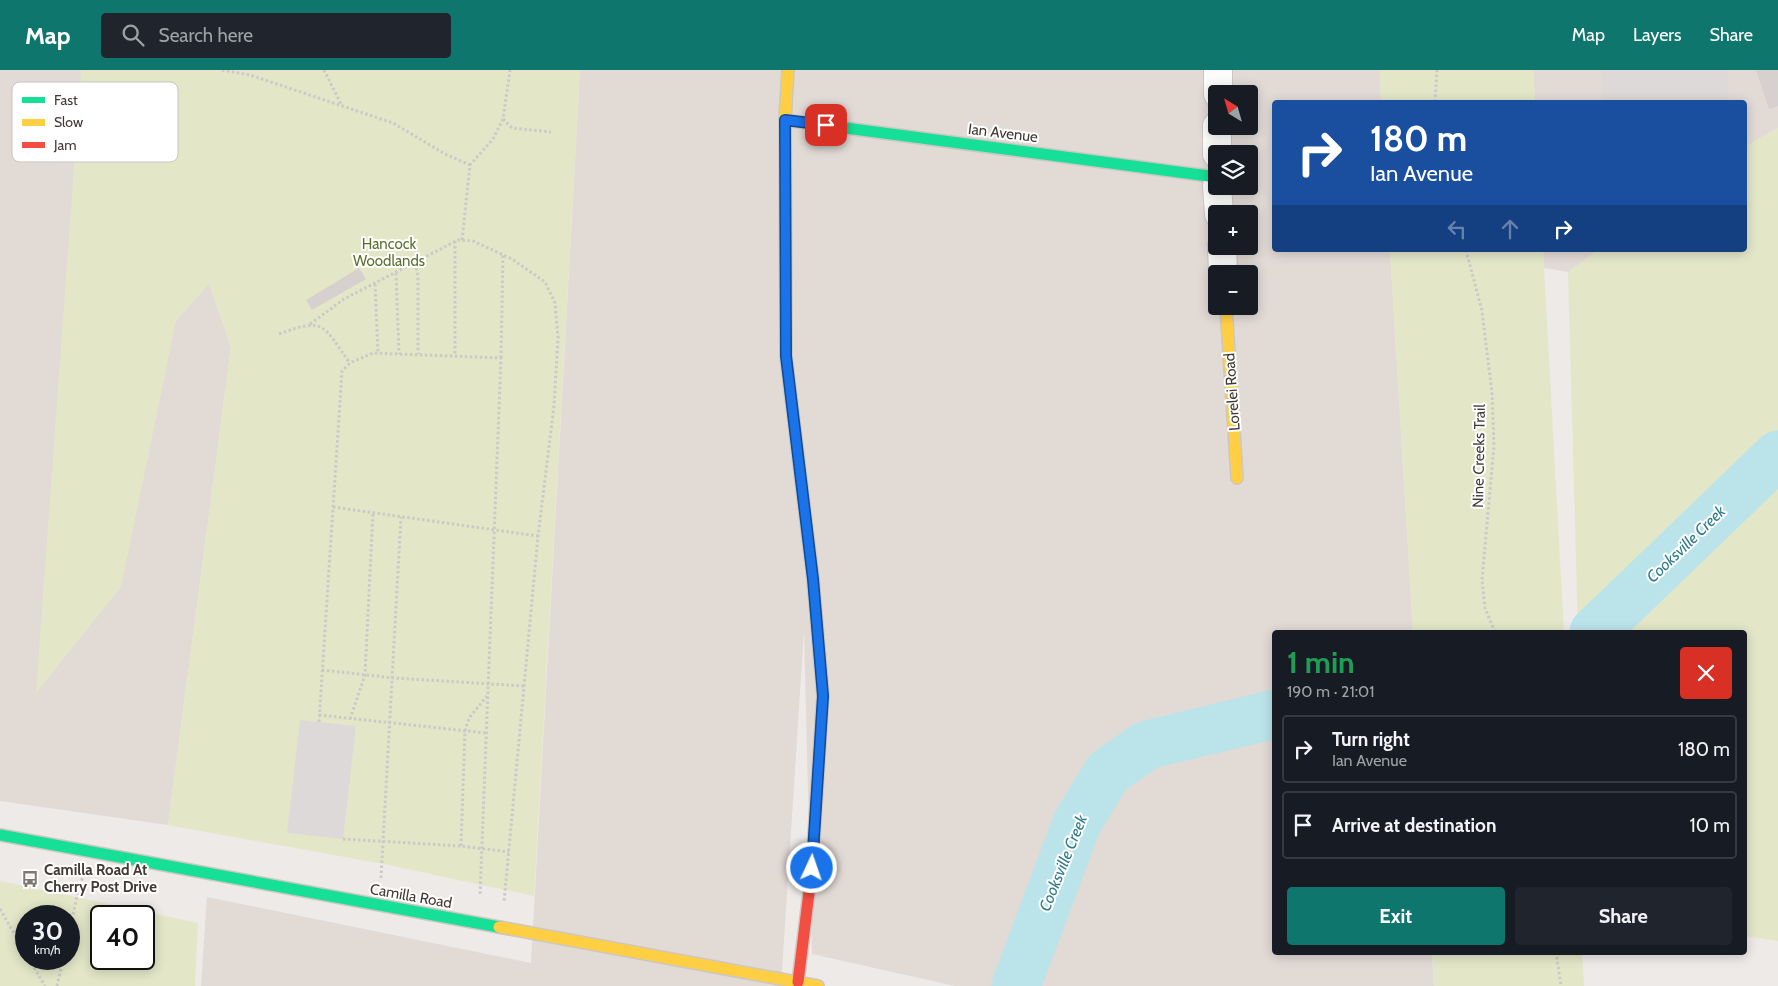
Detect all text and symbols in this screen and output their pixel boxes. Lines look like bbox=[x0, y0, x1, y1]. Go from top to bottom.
search box bbox=[101, 13, 451, 58]
text: Map bbox=[25, 21, 71, 50]
icon: search bbox=[119, 21, 147, 49]
text: Search here bbox=[159, 24, 253, 47]
text: Map bbox=[1572, 24, 1605, 46]
text: Layers bbox=[1633, 24, 1682, 46]
text: Share bbox=[1710, 24, 1753, 46]
legend bbox=[12, 82, 178, 162]
north arrow bbox=[1208, 85, 1258, 135]
map controls bbox=[1208, 85, 1258, 315]
text: Fast bbox=[54, 91, 78, 109]
pin bbox=[805, 104, 847, 146]
icon: arrive bbox=[812, 111, 840, 139]
text: Slow bbox=[54, 113, 83, 131]
text: 180 m bbox=[1370, 117, 1467, 160]
street label: Ian Avenue bbox=[967, 120, 1039, 146]
icon: right bbox=[1287, 120, 1352, 185]
text: Jam bbox=[53, 136, 76, 154]
button: layers bbox=[1208, 145, 1258, 195]
text: Ian Avenue bbox=[1370, 160, 1473, 187]
button: + bbox=[1208, 205, 1258, 255]
icon: left bbox=[1443, 215, 1471, 243]
icon: ahead bbox=[1496, 215, 1524, 243]
icon: right bbox=[1549, 215, 1577, 243]
park label: Hancock Woodlands bbox=[353, 235, 425, 270]
button: − bbox=[1208, 265, 1258, 315]
street label: Lorelei Road bbox=[1220, 352, 1244, 432]
street label: Nine Creeks Trail bbox=[1469, 404, 1489, 508]
water label: Cooksville Creek bbox=[1643, 501, 1730, 586]
text: 1 min bbox=[1287, 644, 1355, 681]
button: close bbox=[1680, 647, 1732, 699]
text: 190 m · 21:01 bbox=[1287, 682, 1374, 701]
text: Turn right bbox=[1332, 728, 1410, 751]
icon: right bbox=[1289, 735, 1317, 763]
text: 180 m bbox=[1678, 738, 1730, 761]
text: Ian Avenue bbox=[1332, 751, 1407, 770]
water label: Cooksville Creek bbox=[1035, 811, 1091, 914]
icon: arrive bbox=[1289, 811, 1317, 839]
text: Arrive at destination bbox=[1332, 814, 1496, 837]
text: 10 m bbox=[1690, 814, 1730, 837]
position arrow bbox=[785, 841, 837, 893]
place label: Camilla Road At Cherry Post Drive bbox=[44, 861, 157, 896]
bus stop icon: Camilla Road At Cherry Post Drive bbox=[20, 869, 40, 889]
street label: Camilla Road bbox=[369, 880, 453, 912]
button: Exit bbox=[1287, 887, 1505, 945]
button: Share bbox=[1515, 887, 1732, 945]
speed limit sign: 40 bbox=[90, 905, 155, 970]
text: 30 bbox=[32, 916, 63, 946]
text: km/h bbox=[34, 942, 61, 957]

